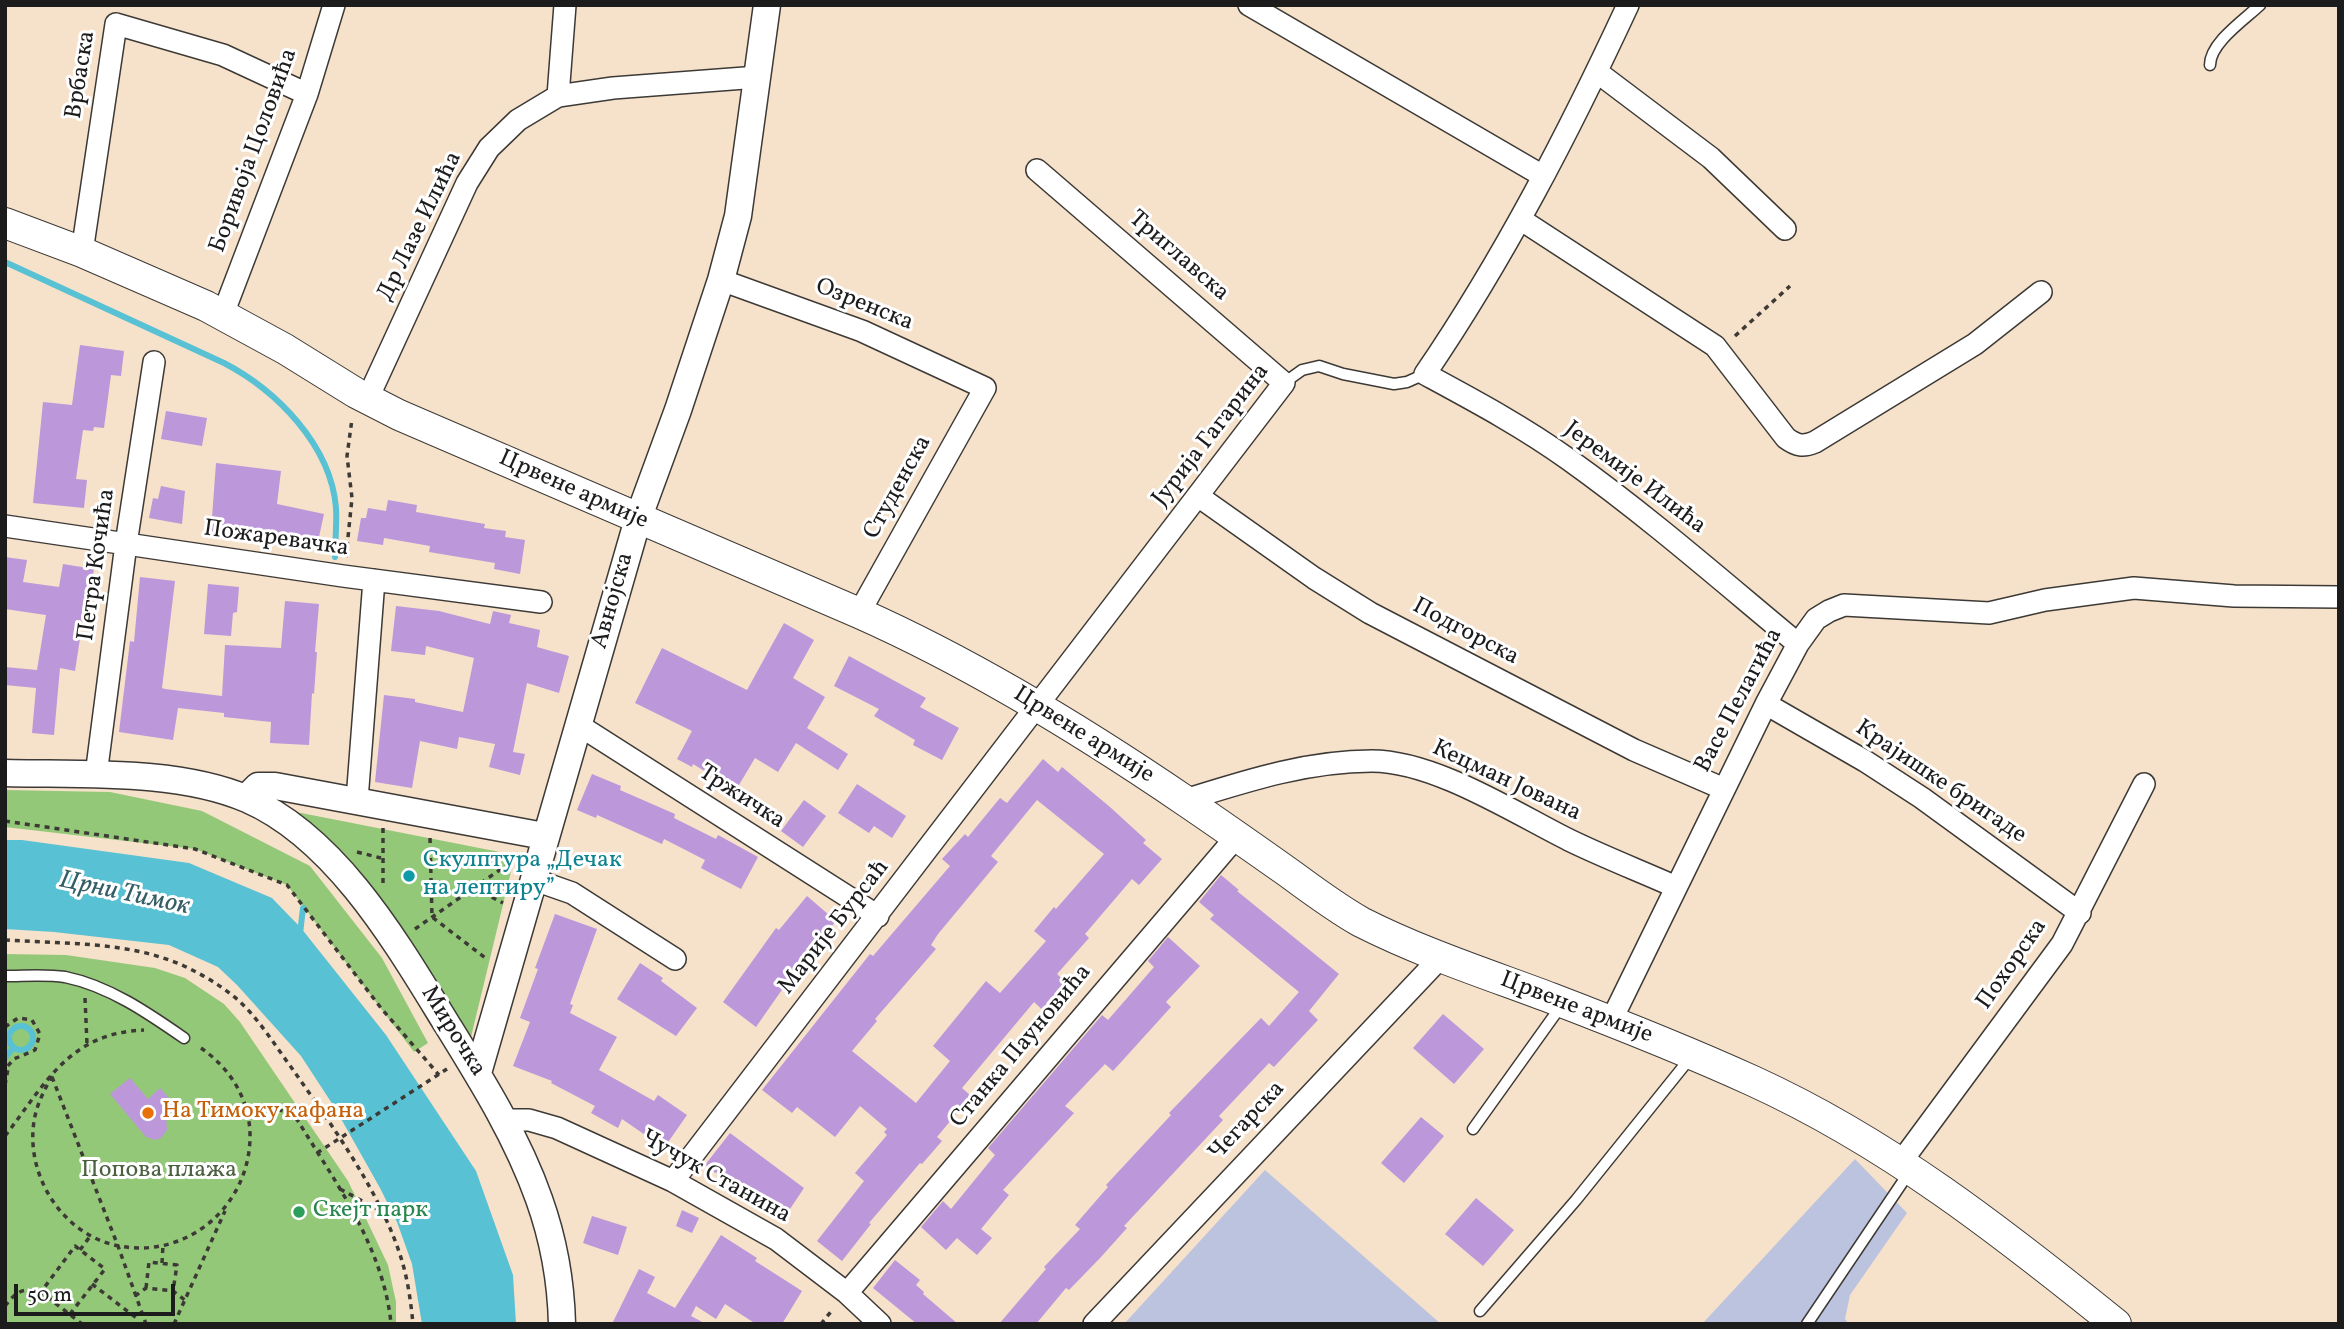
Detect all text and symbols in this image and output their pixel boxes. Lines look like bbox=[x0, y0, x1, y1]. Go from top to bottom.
street label: Врбаска bbox=[61, 29, 103, 121]
street label: Боривоја Цоловића bbox=[205, 45, 305, 257]
street label: Др Лазе Илића bbox=[372, 148, 470, 306]
street label: Триглавска bbox=[1122, 205, 1234, 309]
street label: Озренска bbox=[811, 273, 917, 339]
street label: Јурија Гагарина bbox=[1147, 359, 1277, 513]
street label: Јеремије Илића bbox=[1557, 416, 1711, 542]
street label: Студенска bbox=[859, 431, 939, 545]
street label: Црвене армије bbox=[494, 445, 652, 537]
street label: Петра Кочића bbox=[73, 487, 123, 643]
street label: Пожаревачка bbox=[202, 516, 350, 564]
street label: Авнојска bbox=[587, 550, 641, 652]
street label: Подгорска bbox=[1407, 593, 1523, 673]
street label: Васе Пелагића bbox=[1690, 624, 1790, 778]
street label: Црвене армије bbox=[1007, 681, 1159, 791]
street label: Крајишке бригаде bbox=[1849, 715, 2031, 851]
street label: Кецман Јована bbox=[1427, 735, 1585, 829]
street label: Тржичка bbox=[692, 759, 790, 837]
place label: Скулптура „Дечак на лептиру” bbox=[423, 848, 622, 904]
street label: Марије Бурсаћ bbox=[773, 855, 897, 1001]
water label: Црни Тимок bbox=[56, 866, 192, 924]
marker: Скулптура „Дечак на лептиру” bbox=[401, 868, 417, 884]
street label: Похорска bbox=[1971, 914, 2055, 1016]
street label: Станка Пауновића bbox=[945, 959, 1099, 1135]
street label: Црвене армије bbox=[1496, 967, 1656, 1051]
street label: Мирочка bbox=[413, 981, 491, 1083]
street label: Чегарска bbox=[1204, 1076, 1292, 1168]
place label: На Тимоку кафана bbox=[162, 1099, 364, 1127]
marker: На Тимоку кафана bbox=[140, 1105, 156, 1121]
street label: Чучук Станина bbox=[635, 1125, 795, 1231]
park label: Попова плажа bbox=[81, 1158, 237, 1186]
place label: Скејт парк bbox=[313, 1198, 428, 1226]
marker: Скејт парк bbox=[291, 1204, 307, 1220]
scale bar bbox=[18, 1270, 178, 1314]
text: 50 m bbox=[27, 1281, 72, 1310]

